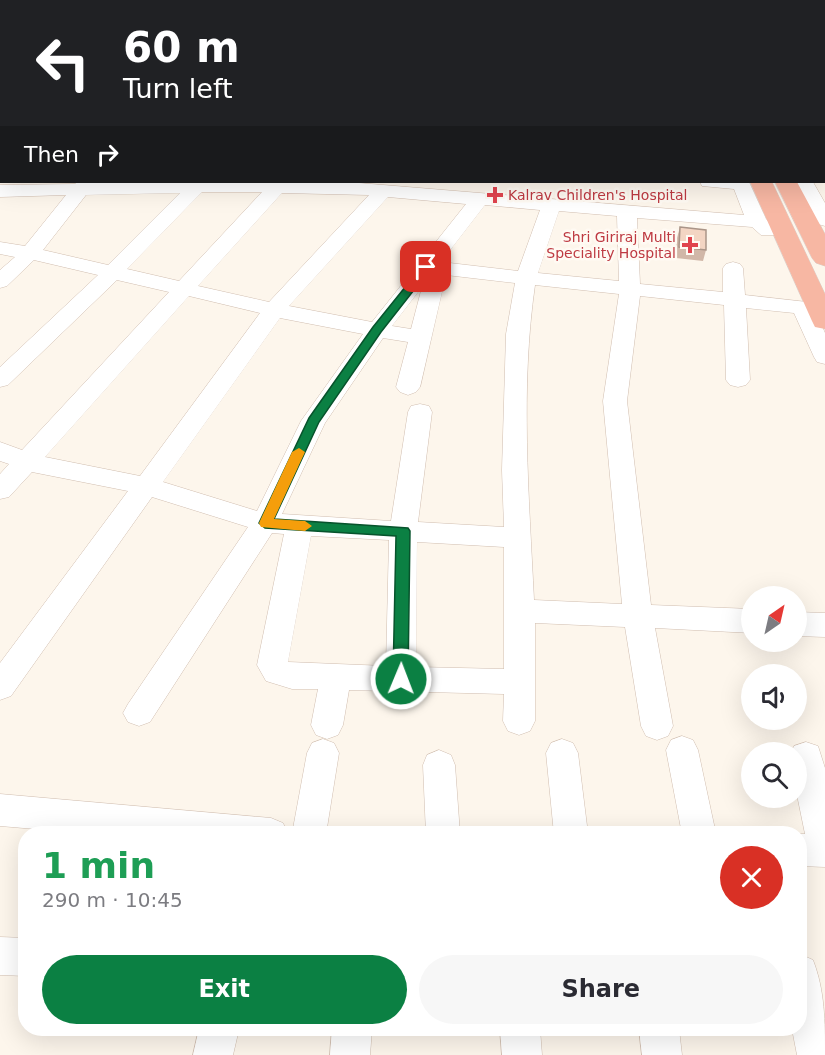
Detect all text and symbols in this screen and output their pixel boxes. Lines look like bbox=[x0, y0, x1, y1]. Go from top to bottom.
text: 60 m bbox=[123, 23, 240, 72]
icon: left bbox=[24, 24, 102, 102]
text: Turn left bbox=[123, 73, 233, 104]
icon: right bbox=[91, 138, 124, 171]
text: Then bbox=[24, 142, 79, 167]
marker: Kalrav Children's Hospital bbox=[486, 186, 504, 204]
place label: Kalrav Children's Hospital bbox=[508, 187, 687, 203]
place label: Shri Giriraj Multi Speciality Hospital bbox=[546, 229, 676, 261]
marker: Shri Giriraj Multi Speciality Hospital bbox=[681, 236, 699, 254]
pin bbox=[400, 241, 451, 292]
icon: arrive bbox=[409, 250, 442, 283]
north arrow bbox=[741, 586, 807, 652]
map controls bbox=[741, 586, 807, 808]
position arrow bbox=[369, 647, 433, 711]
button: sound bbox=[741, 664, 807, 730]
button: search bbox=[741, 742, 807, 808]
text: 1 min bbox=[42, 845, 155, 886]
button: close bbox=[720, 846, 783, 909]
text: 290 m · 10:45 bbox=[42, 888, 183, 912]
button: Exit bbox=[42, 955, 407, 1024]
button: Share bbox=[419, 955, 783, 1024]

